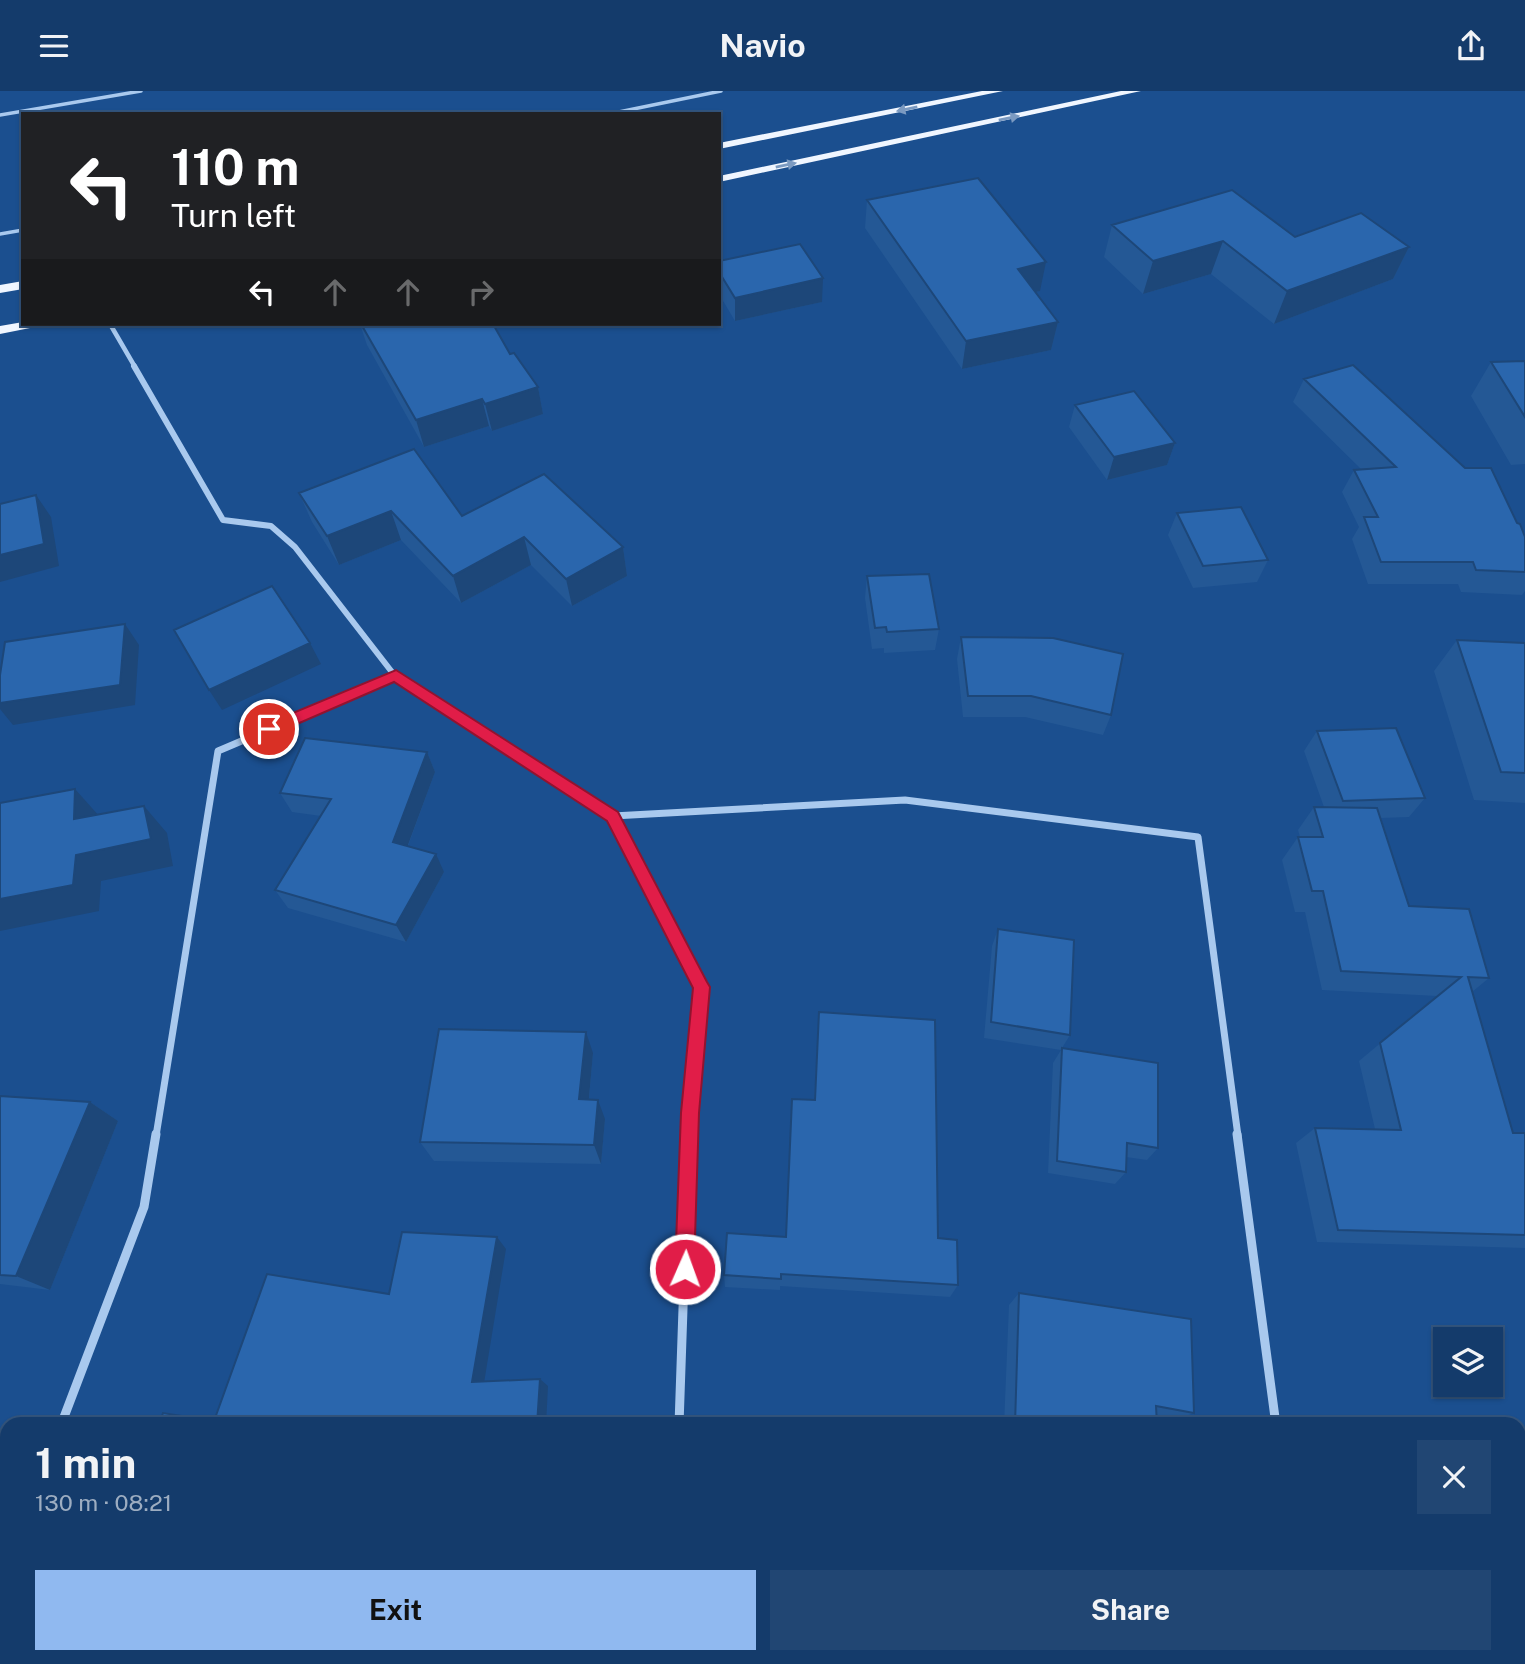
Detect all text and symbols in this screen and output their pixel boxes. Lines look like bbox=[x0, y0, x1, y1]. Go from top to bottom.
icon: menu bbox=[35, 27, 73, 65]
text: Navio bbox=[719, 27, 806, 64]
icon: share bbox=[1452, 27, 1490, 65]
one-way arrow bbox=[896, 104, 918, 115]
one-way arrow bbox=[998, 112, 1020, 123]
text: 110 m bbox=[171, 138, 299, 196]
icon: left bbox=[56, 140, 147, 231]
one-way arrow bbox=[775, 159, 797, 170]
text: Turn left bbox=[171, 197, 296, 234]
icon: left bbox=[243, 273, 281, 311]
icon: ahead bbox=[316, 273, 354, 311]
icon: ahead bbox=[389, 273, 427, 311]
icon: right bbox=[462, 273, 500, 311]
pin bbox=[239, 699, 299, 759]
icon: arrive bbox=[250, 710, 288, 748]
position arrow bbox=[648, 1232, 722, 1306]
map controls bbox=[1433, 1327, 1503, 1397]
button: layers bbox=[1433, 1327, 1503, 1397]
text: 1 min bbox=[35, 1438, 136, 1487]
button: close bbox=[1417, 1440, 1491, 1514]
text: 130 m · 08:21 bbox=[35, 1489, 172, 1516]
button: Exit bbox=[35, 1570, 756, 1650]
button: Share bbox=[770, 1570, 1491, 1650]

